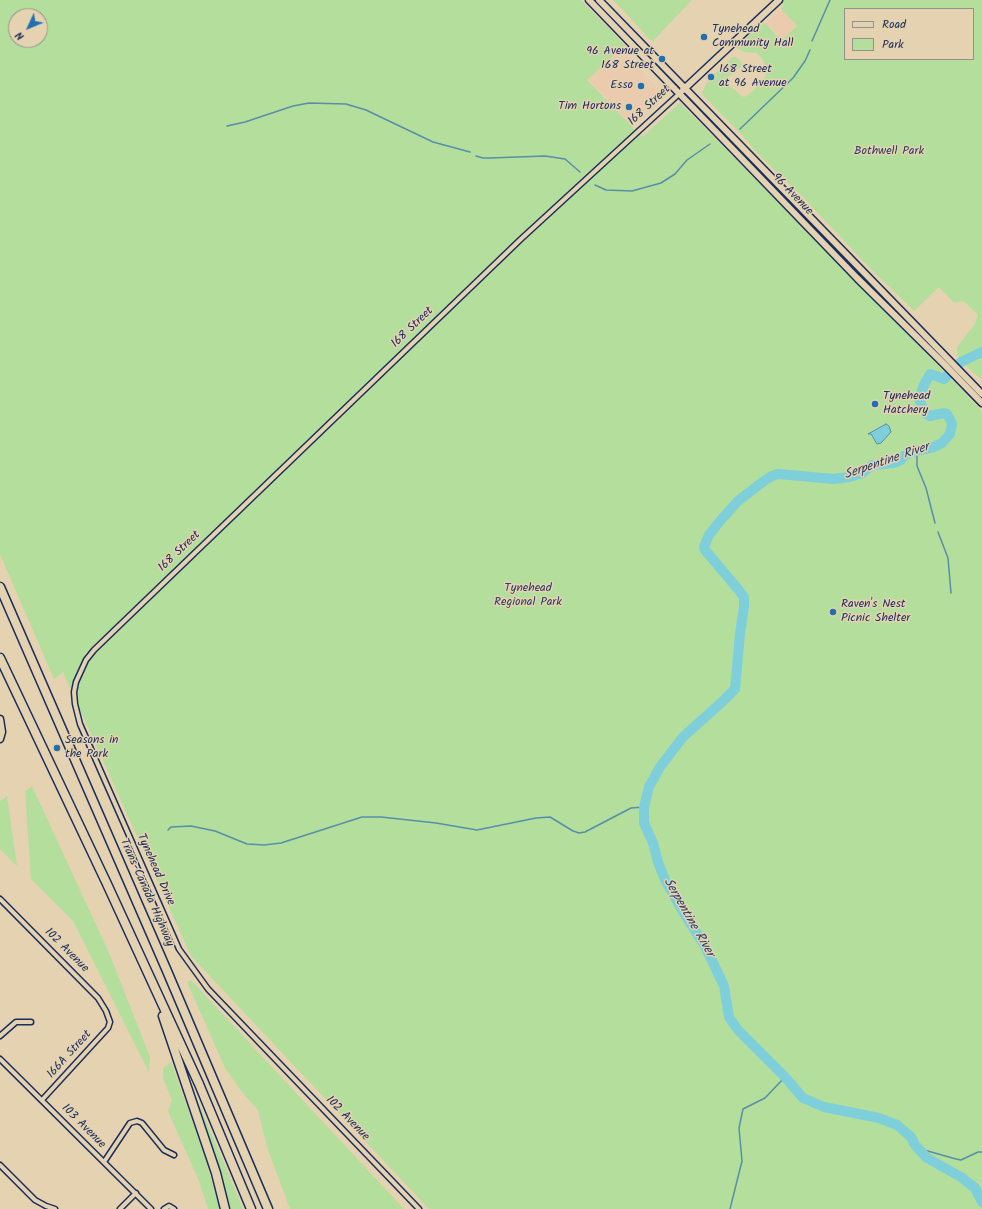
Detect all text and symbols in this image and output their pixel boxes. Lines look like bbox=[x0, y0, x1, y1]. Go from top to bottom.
north arrow bbox=[8, 8, 48, 48]
legend bbox=[844, 8, 974, 60]
text: Road bbox=[882, 15, 906, 34]
place label: Tynehead Community Hall bbox=[712, 23, 793, 51]
text: N bbox=[11, 27, 29, 44]
marker: Tynehead Community Hall bbox=[699, 32, 709, 42]
text: Park bbox=[882, 35, 904, 54]
place label: 96 Avenue at 168 Street bbox=[586, 45, 654, 73]
marker: 96 Avenue at 168 Street bbox=[657, 54, 667, 64]
place label: 168 Street at 96 Avenue bbox=[719, 63, 787, 91]
marker: 168 Street at 96 Avenue bbox=[706, 72, 716, 82]
place label: Esso bbox=[610, 79, 633, 93]
marker: Esso bbox=[636, 81, 646, 91]
street label: 168 Street bbox=[626, 83, 674, 129]
place label: Tim Hortons bbox=[558, 100, 621, 114]
marker: Tim Hortons bbox=[624, 102, 634, 112]
park label: Bothwell Park bbox=[854, 145, 924, 159]
street label: 96 Avenue bbox=[769, 171, 815, 219]
street label: 168 Street bbox=[389, 304, 437, 352]
place label: Tynehead Hatchery bbox=[883, 390, 930, 418]
marker: Tynehead Hatchery bbox=[870, 399, 880, 409]
water label: Serpentine River bbox=[843, 440, 931, 484]
street label: 168 Street bbox=[156, 528, 204, 576]
park label: Tynehead Regional Park bbox=[494, 582, 562, 610]
place label: Raven's Nest Picnic Shelter bbox=[841, 598, 910, 626]
marker: Raven's Nest Picnic Shelter bbox=[828, 607, 838, 617]
place label: Seasons in the Park bbox=[65, 734, 119, 762]
marker: Seasons in the Park bbox=[52, 743, 62, 753]
street label: Tynehead Drive bbox=[133, 832, 177, 908]
street label: Trans-Canada Highway bbox=[116, 837, 176, 949]
water label: Serpentine River bbox=[659, 876, 717, 960]
street label: 102 Avenue bbox=[41, 926, 91, 976]
street label: 166A Street bbox=[45, 1028, 95, 1082]
street label: 102 Avenue bbox=[322, 1094, 372, 1144]
street label: 103 Avenue bbox=[58, 1102, 108, 1152]

